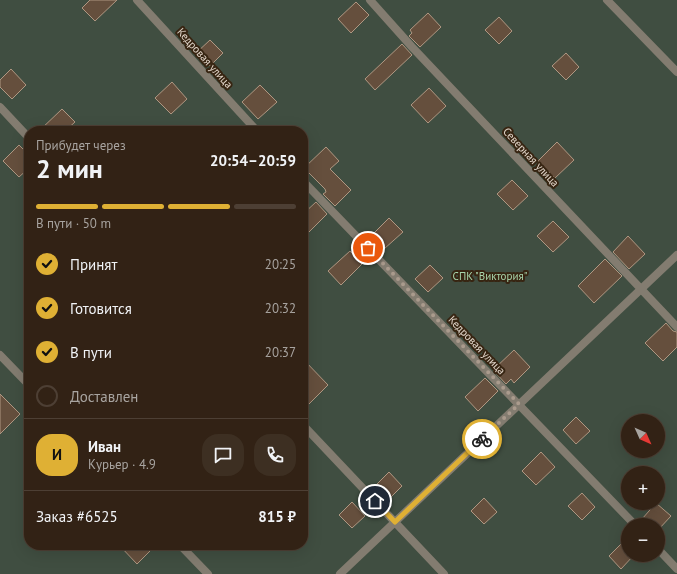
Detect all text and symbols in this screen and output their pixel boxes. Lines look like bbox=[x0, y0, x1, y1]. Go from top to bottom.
street label: Кедровая улица bbox=[174, 25, 236, 91]
street label: Северная улица bbox=[500, 124, 562, 190]
text: Прибудет через bbox=[36, 137, 126, 154]
text: 20:54–20:59 bbox=[210, 151, 296, 170]
text: 2 мин bbox=[36, 152, 103, 185]
text: В пути · 50 m bbox=[36, 215, 111, 232]
pin bbox=[351, 231, 385, 265]
icon: bag bbox=[357, 237, 379, 259]
icon: check bbox=[36, 253, 58, 275]
text: Принят bbox=[70, 255, 117, 274]
text: 20:25 bbox=[265, 256, 296, 273]
park label: СПК "Виктория" bbox=[453, 269, 528, 283]
icon: check bbox=[36, 297, 58, 319]
text: Готовится bbox=[70, 299, 132, 318]
text: 20:32 bbox=[265, 300, 296, 317]
street label: Кедровая улица bbox=[445, 313, 509, 377]
icon: check bbox=[36, 341, 58, 363]
text: В пути bbox=[70, 343, 112, 362]
text: 20:37 bbox=[265, 344, 296, 361]
text: Доставлен bbox=[70, 387, 138, 406]
north arrow bbox=[621, 414, 665, 458]
map controls bbox=[621, 414, 665, 562]
courier bbox=[462, 419, 502, 459]
icon: bike bbox=[471, 428, 493, 450]
button: chat bbox=[202, 434, 244, 476]
button: phone bbox=[254, 434, 296, 476]
text: Иван bbox=[88, 437, 121, 456]
text: И bbox=[52, 445, 62, 464]
text: Курьер · 4.9 bbox=[88, 456, 156, 473]
button: + bbox=[621, 466, 665, 510]
pin bbox=[358, 484, 392, 518]
icon: home bbox=[364, 490, 386, 512]
text: Заказ #6525 bbox=[36, 507, 118, 526]
text: 815 ₽ bbox=[258, 507, 296, 526]
button: − bbox=[621, 518, 665, 562]

